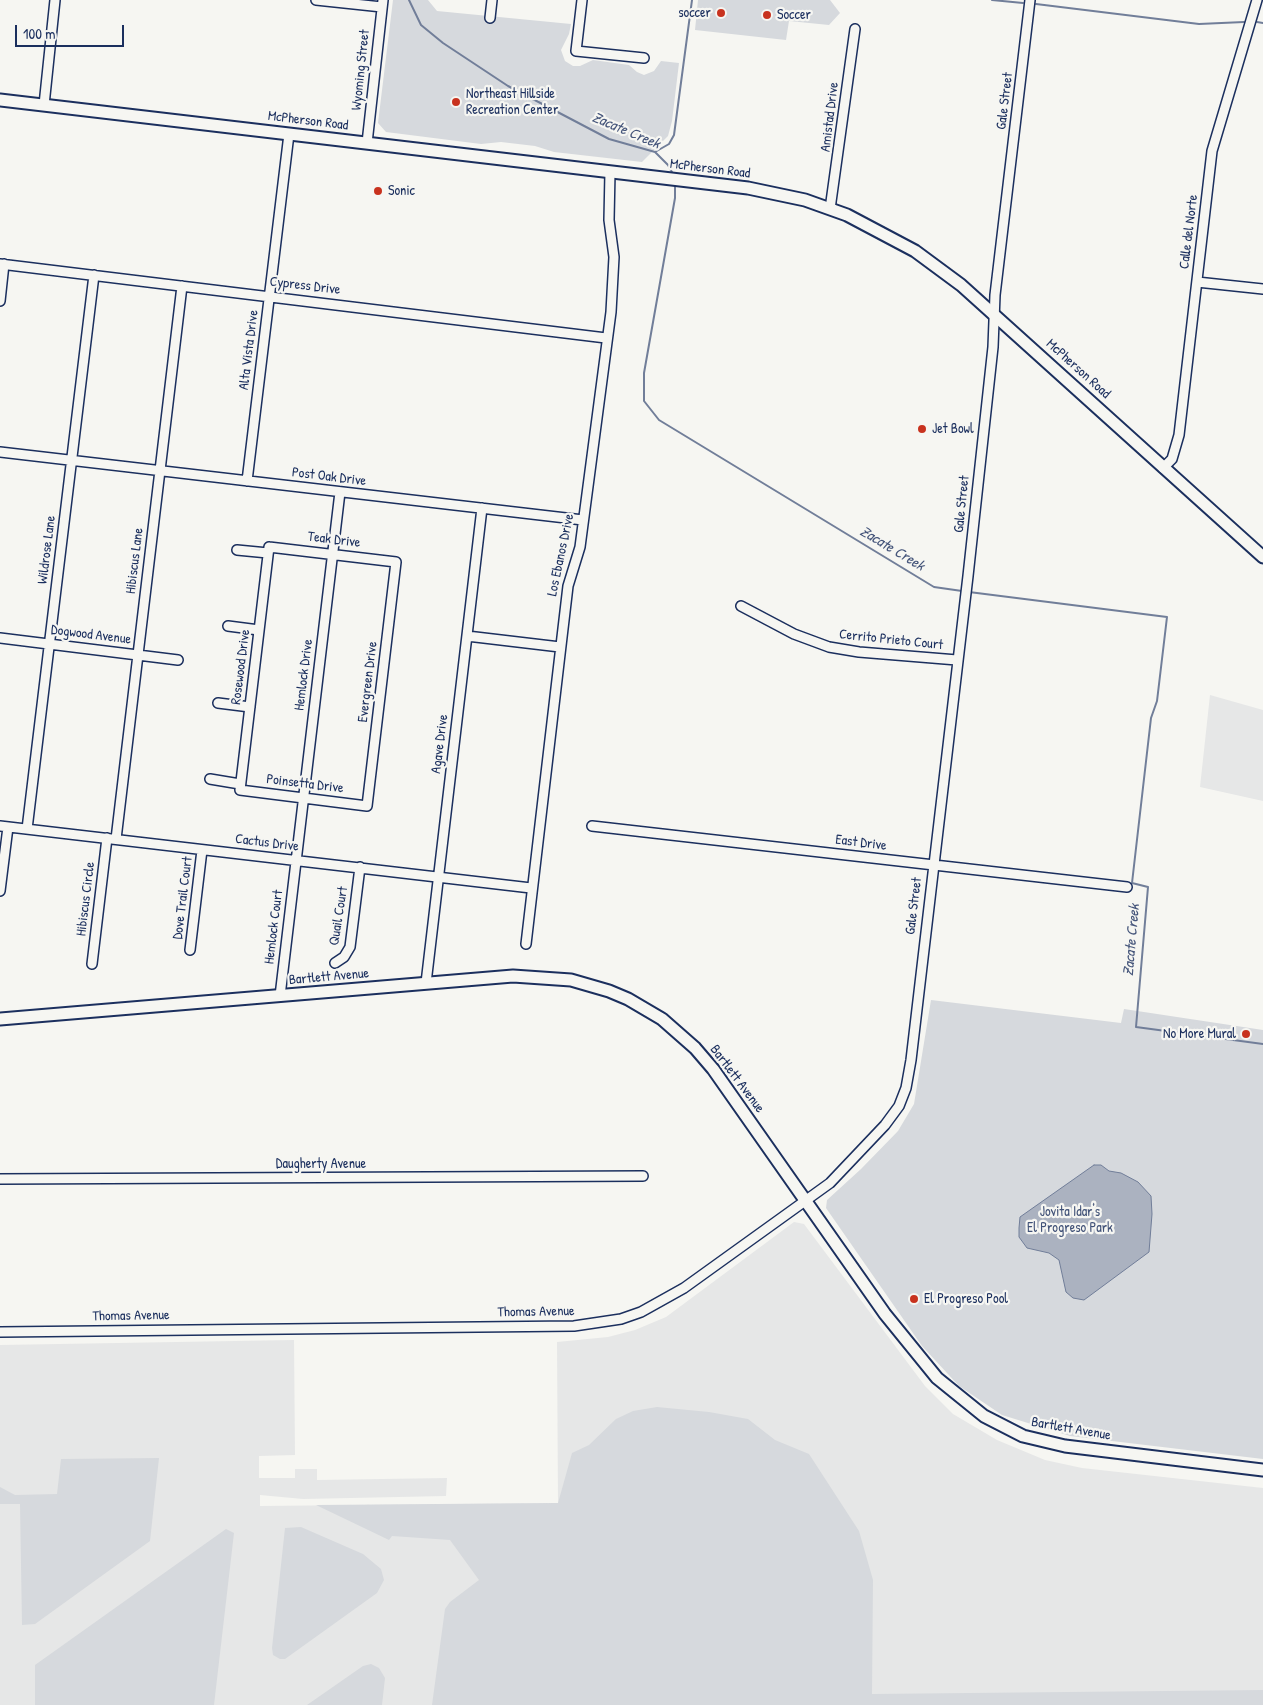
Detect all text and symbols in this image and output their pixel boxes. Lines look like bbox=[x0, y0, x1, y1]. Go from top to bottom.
place label: soccer bbox=[678, 5, 711, 21]
marker: soccer bbox=[715, 7, 727, 19]
place label: Soccer bbox=[777, 7, 811, 23]
marker: Soccer bbox=[761, 9, 773, 21]
scale bar bbox=[18, 15, 126, 47]
text: 100 m bbox=[23, 23, 56, 44]
street label: Wyoming Street bbox=[348, 29, 374, 111]
street label: Gale Street bbox=[993, 72, 1017, 130]
street label: Amistad Drive bbox=[817, 81, 843, 153]
place label: Northeast Hillside Recreation Center bbox=[466, 86, 558, 118]
marker: Northeast Hillside Recreation Center bbox=[450, 96, 462, 108]
street label: McPherson Road bbox=[267, 108, 349, 134]
water label: Zacate Creek bbox=[589, 109, 663, 153]
street label: McPherson Road bbox=[669, 156, 751, 182]
place label: Sonic bbox=[388, 183, 415, 199]
marker: Sonic bbox=[372, 185, 384, 197]
street label: Calle del Norte bbox=[1176, 194, 1202, 270]
street label: Cypress Drive bbox=[269, 273, 341, 299]
street label: Alta Vista Drive bbox=[236, 309, 262, 391]
street label: McPherson Road bbox=[1042, 336, 1114, 402]
place label: Jet Bowl bbox=[932, 421, 974, 437]
marker: Jet Bowl bbox=[916, 423, 928, 435]
street label: Post Oak Drive bbox=[291, 464, 367, 490]
street label: Gale Street bbox=[951, 475, 973, 533]
street label: Los Ebanos Drive bbox=[544, 512, 578, 598]
street label: Wildrose Lane bbox=[34, 515, 60, 585]
water label: Zacate Creek bbox=[857, 523, 927, 575]
street label: Hibiscus Lane bbox=[123, 527, 147, 595]
street label: Teak Drive bbox=[307, 528, 361, 552]
street label: Dogwood Avenue bbox=[50, 622, 132, 648]
street label: Cerrito Prieto Court bbox=[838, 626, 944, 654]
street label: Rosewood Drive bbox=[228, 628, 254, 706]
street label: Hemlock Drive bbox=[291, 638, 317, 712]
street label: Evergreen Drive bbox=[355, 641, 381, 723]
street label: Agave Drive bbox=[428, 714, 452, 774]
street label: Poinsetta Drive bbox=[266, 771, 344, 797]
street label: Cactus Drive bbox=[234, 831, 300, 855]
street label: East Drive bbox=[834, 832, 888, 854]
street label: Dove Trail Court bbox=[170, 856, 196, 940]
street label: Hibiscus Circle bbox=[73, 861, 99, 937]
street label: Gale Street bbox=[902, 877, 926, 935]
street label: Quail Court bbox=[326, 885, 352, 947]
street label: Hemlock Court bbox=[261, 889, 287, 965]
water label: Zacate Creek bbox=[1120, 903, 1144, 977]
street label: Bartlett Avenue bbox=[288, 965, 370, 989]
place label: No More Mural bbox=[1163, 1026, 1236, 1042]
marker: No More Mural bbox=[1240, 1028, 1252, 1040]
street label: Bartlett Avenue bbox=[706, 1042, 768, 1116]
street label: Daugherty Avenue bbox=[276, 1156, 366, 1172]
park label: Jovita Idar's El Progreso Park bbox=[1027, 1204, 1113, 1236]
place label: El Progreso Pool bbox=[924, 1291, 1008, 1307]
marker: El Progreso Pool bbox=[908, 1293, 920, 1305]
street label: Thomas Avenue bbox=[497, 1303, 575, 1321]
street label: Thomas Avenue bbox=[92, 1307, 170, 1325]
street label: Bartlett Avenue bbox=[1030, 1414, 1112, 1444]

